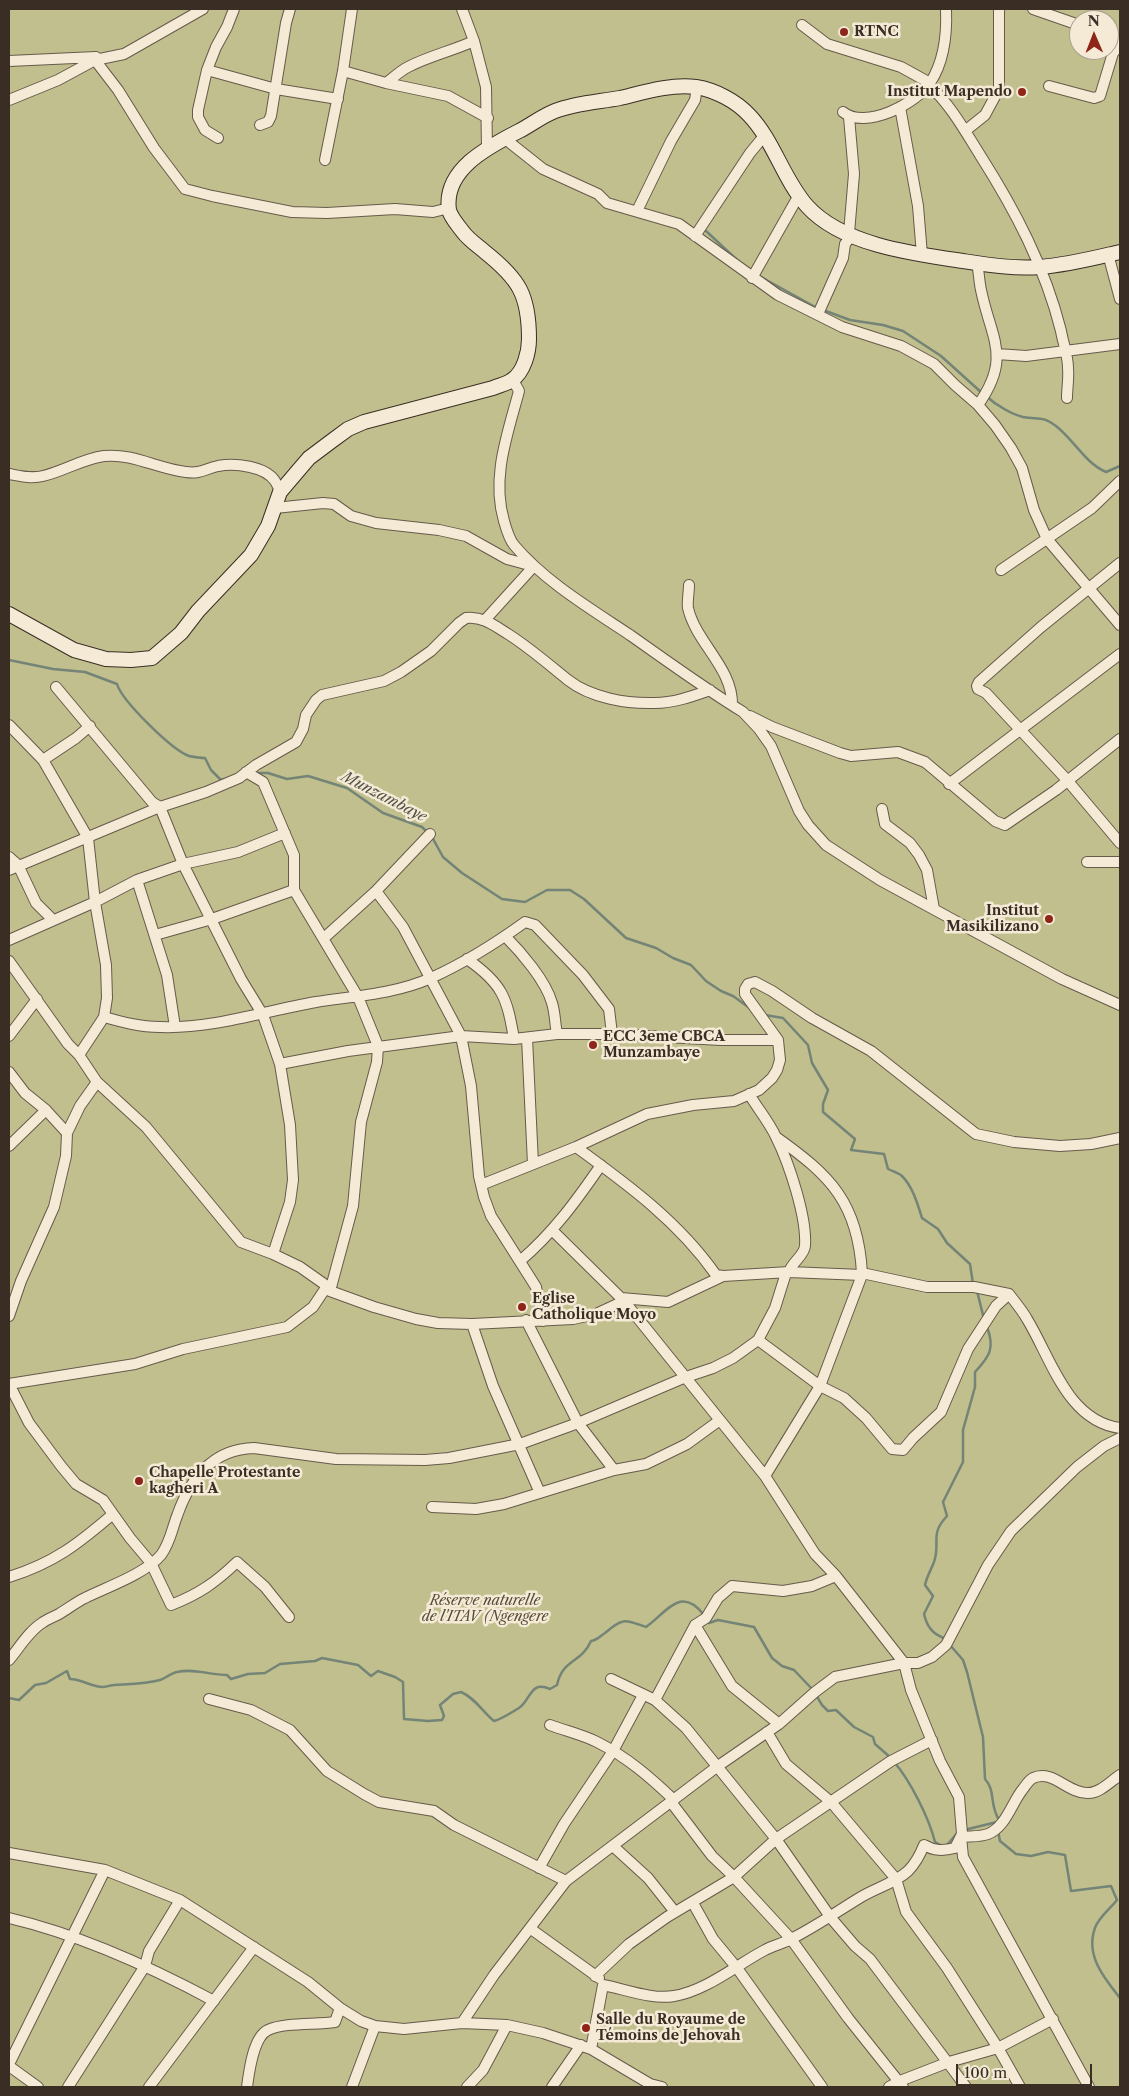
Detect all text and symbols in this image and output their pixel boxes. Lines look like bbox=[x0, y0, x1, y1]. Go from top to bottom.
north arrow bbox=[1069, 10, 1119, 60]
text: N bbox=[1088, 12, 1100, 30]
place label: RTNC bbox=[854, 24, 899, 40]
marker: RTNC bbox=[838, 26, 850, 38]
place label: Institut Mapendo bbox=[887, 84, 1012, 100]
marker: Institut Mapendo bbox=[1016, 86, 1028, 98]
water label: Munzambaye bbox=[338, 768, 430, 826]
place label: Institut Masikilizano bbox=[946, 903, 1039, 936]
marker: Institut Masikilizano bbox=[1043, 913, 1055, 925]
place label: ECC 3eme CBCA Munzambaye bbox=[603, 1029, 725, 1062]
marker: ECC 3eme CBCA Munzambaye bbox=[587, 1039, 599, 1051]
place label: Eglise Catholique Moyo bbox=[532, 1291, 656, 1324]
marker: Eglise Catholique Moyo bbox=[516, 1301, 528, 1313]
place label: Chapelle Protestante kagheri A bbox=[149, 1465, 300, 1498]
marker: Chapelle Protestante kagheri A bbox=[133, 1475, 145, 1487]
park label: Réserve naturelle de l'ITAV (Ngengere bbox=[422, 1593, 548, 1625]
place label: Salle du Royaume de Témoins de Jehovah bbox=[596, 2012, 745, 2044]
marker: Salle du Royaume de Témoins de Jehovah bbox=[580, 2022, 592, 2034]
scale bar bbox=[959, 2054, 1095, 2086]
text: 100 m bbox=[964, 2063, 1007, 2082]

